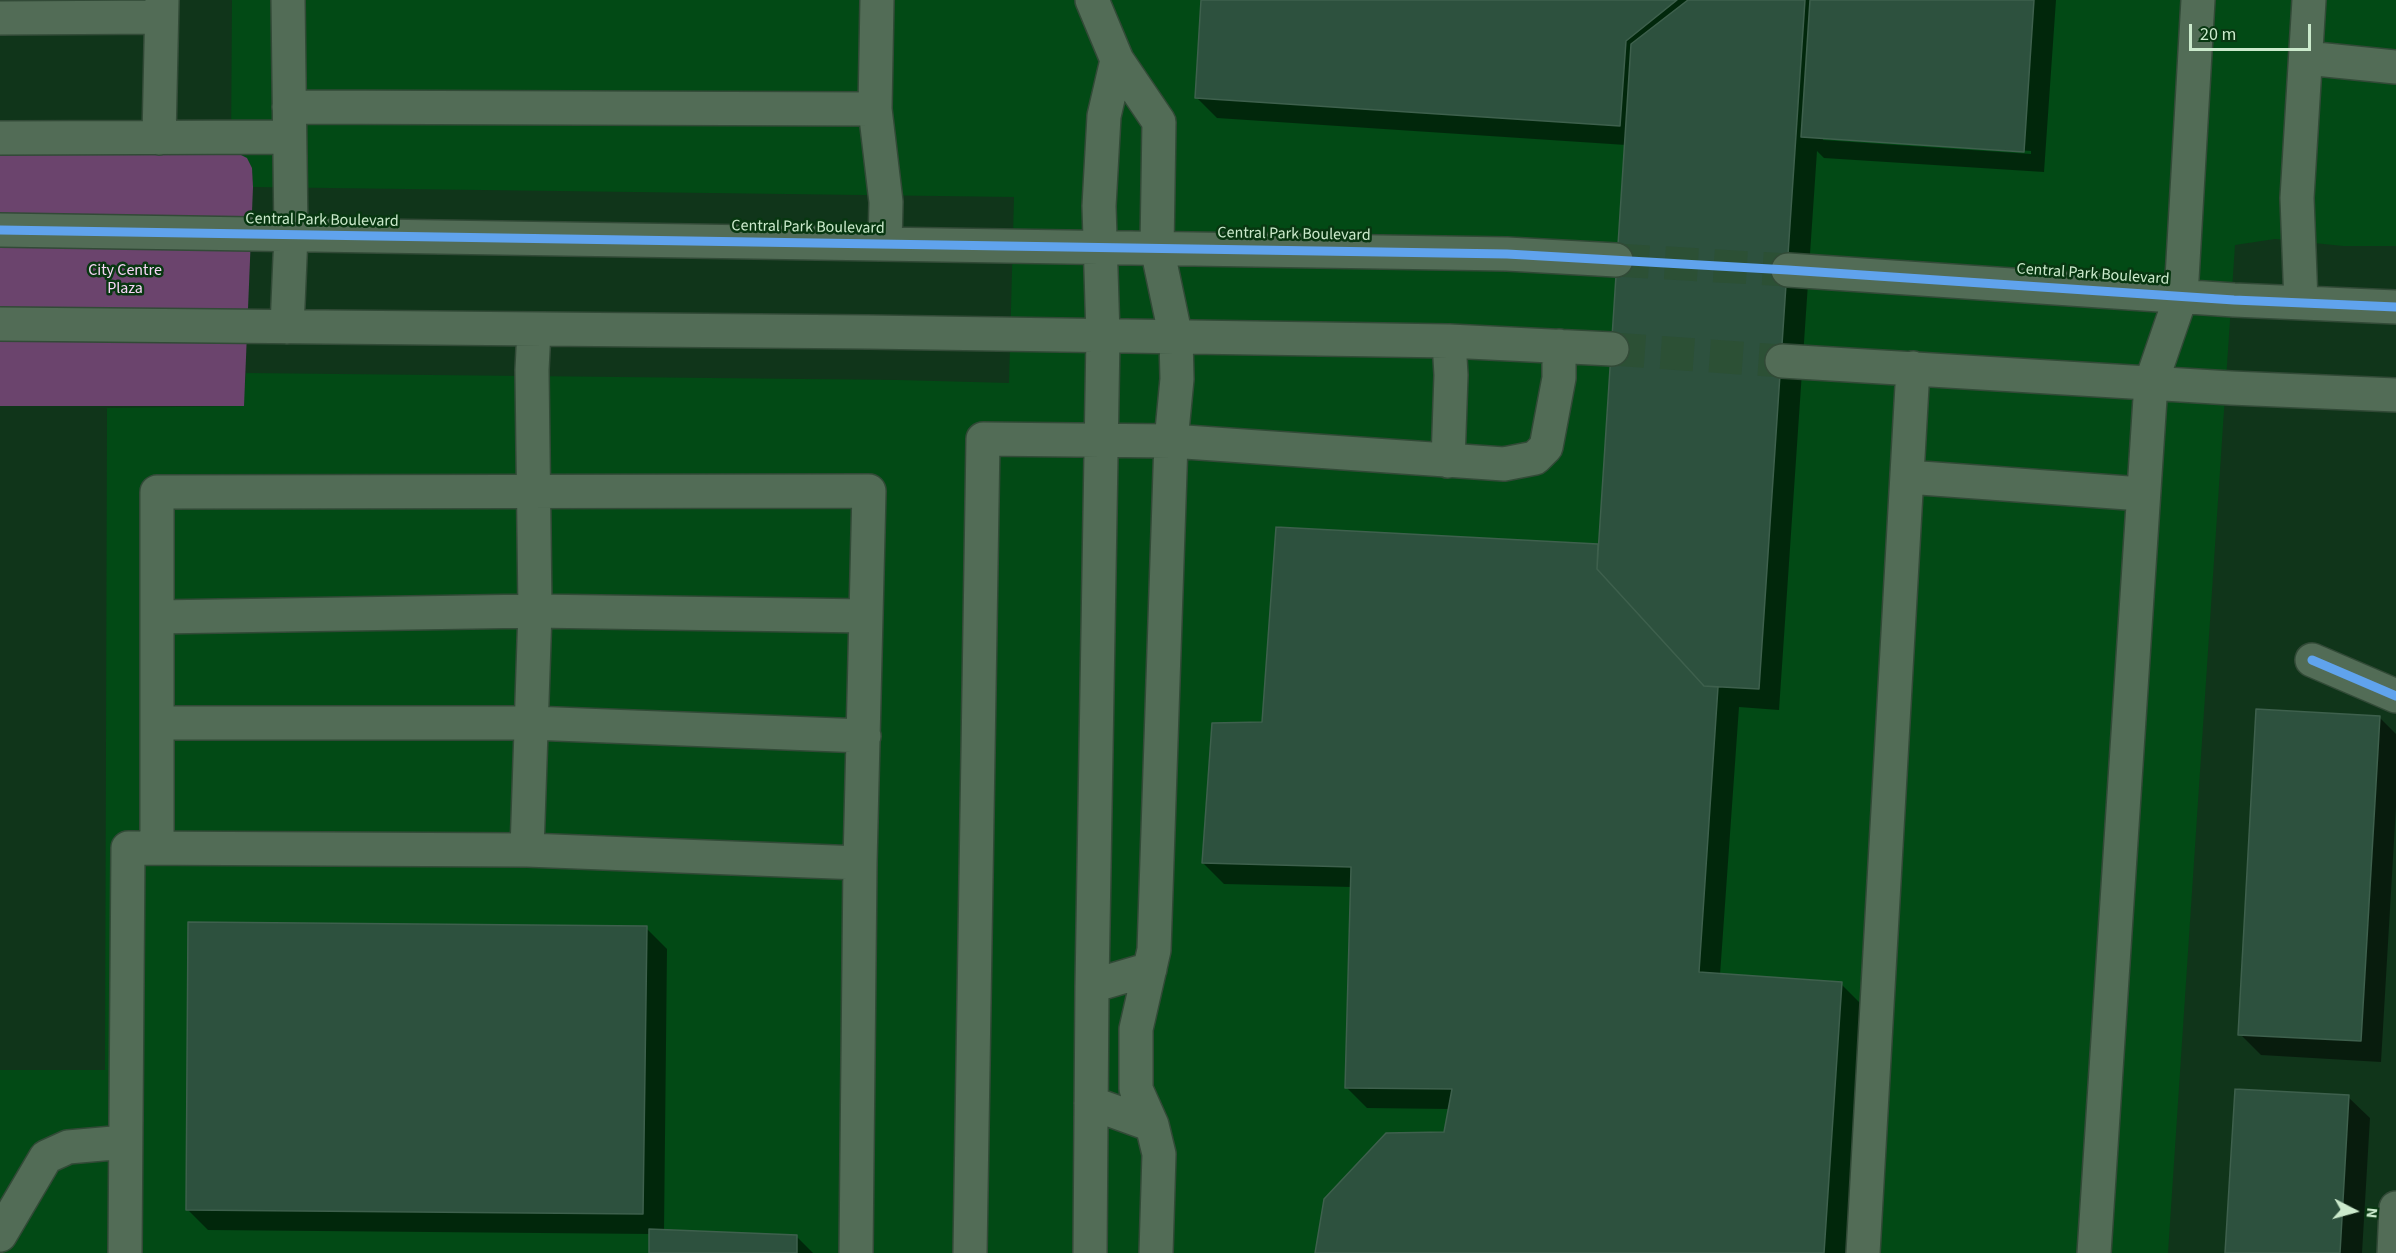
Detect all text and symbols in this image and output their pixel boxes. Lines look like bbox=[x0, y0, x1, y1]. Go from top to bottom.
scale bar bbox=[2192, 12, 2314, 50]
text: 20 m bbox=[2200, 22, 2236, 47]
street label: Central Park Boulevard bbox=[245, 210, 399, 232]
street label: Central Park Boulevard bbox=[731, 217, 885, 239]
street label: Central Park Boulevard bbox=[1217, 224, 1371, 246]
street label: Central Park Boulevard bbox=[2016, 260, 2170, 290]
park label: City Centre Plaza bbox=[88, 261, 162, 299]
north arrow bbox=[2324, 1181, 2384, 1241]
text: N bbox=[2360, 1206, 2383, 1219]

